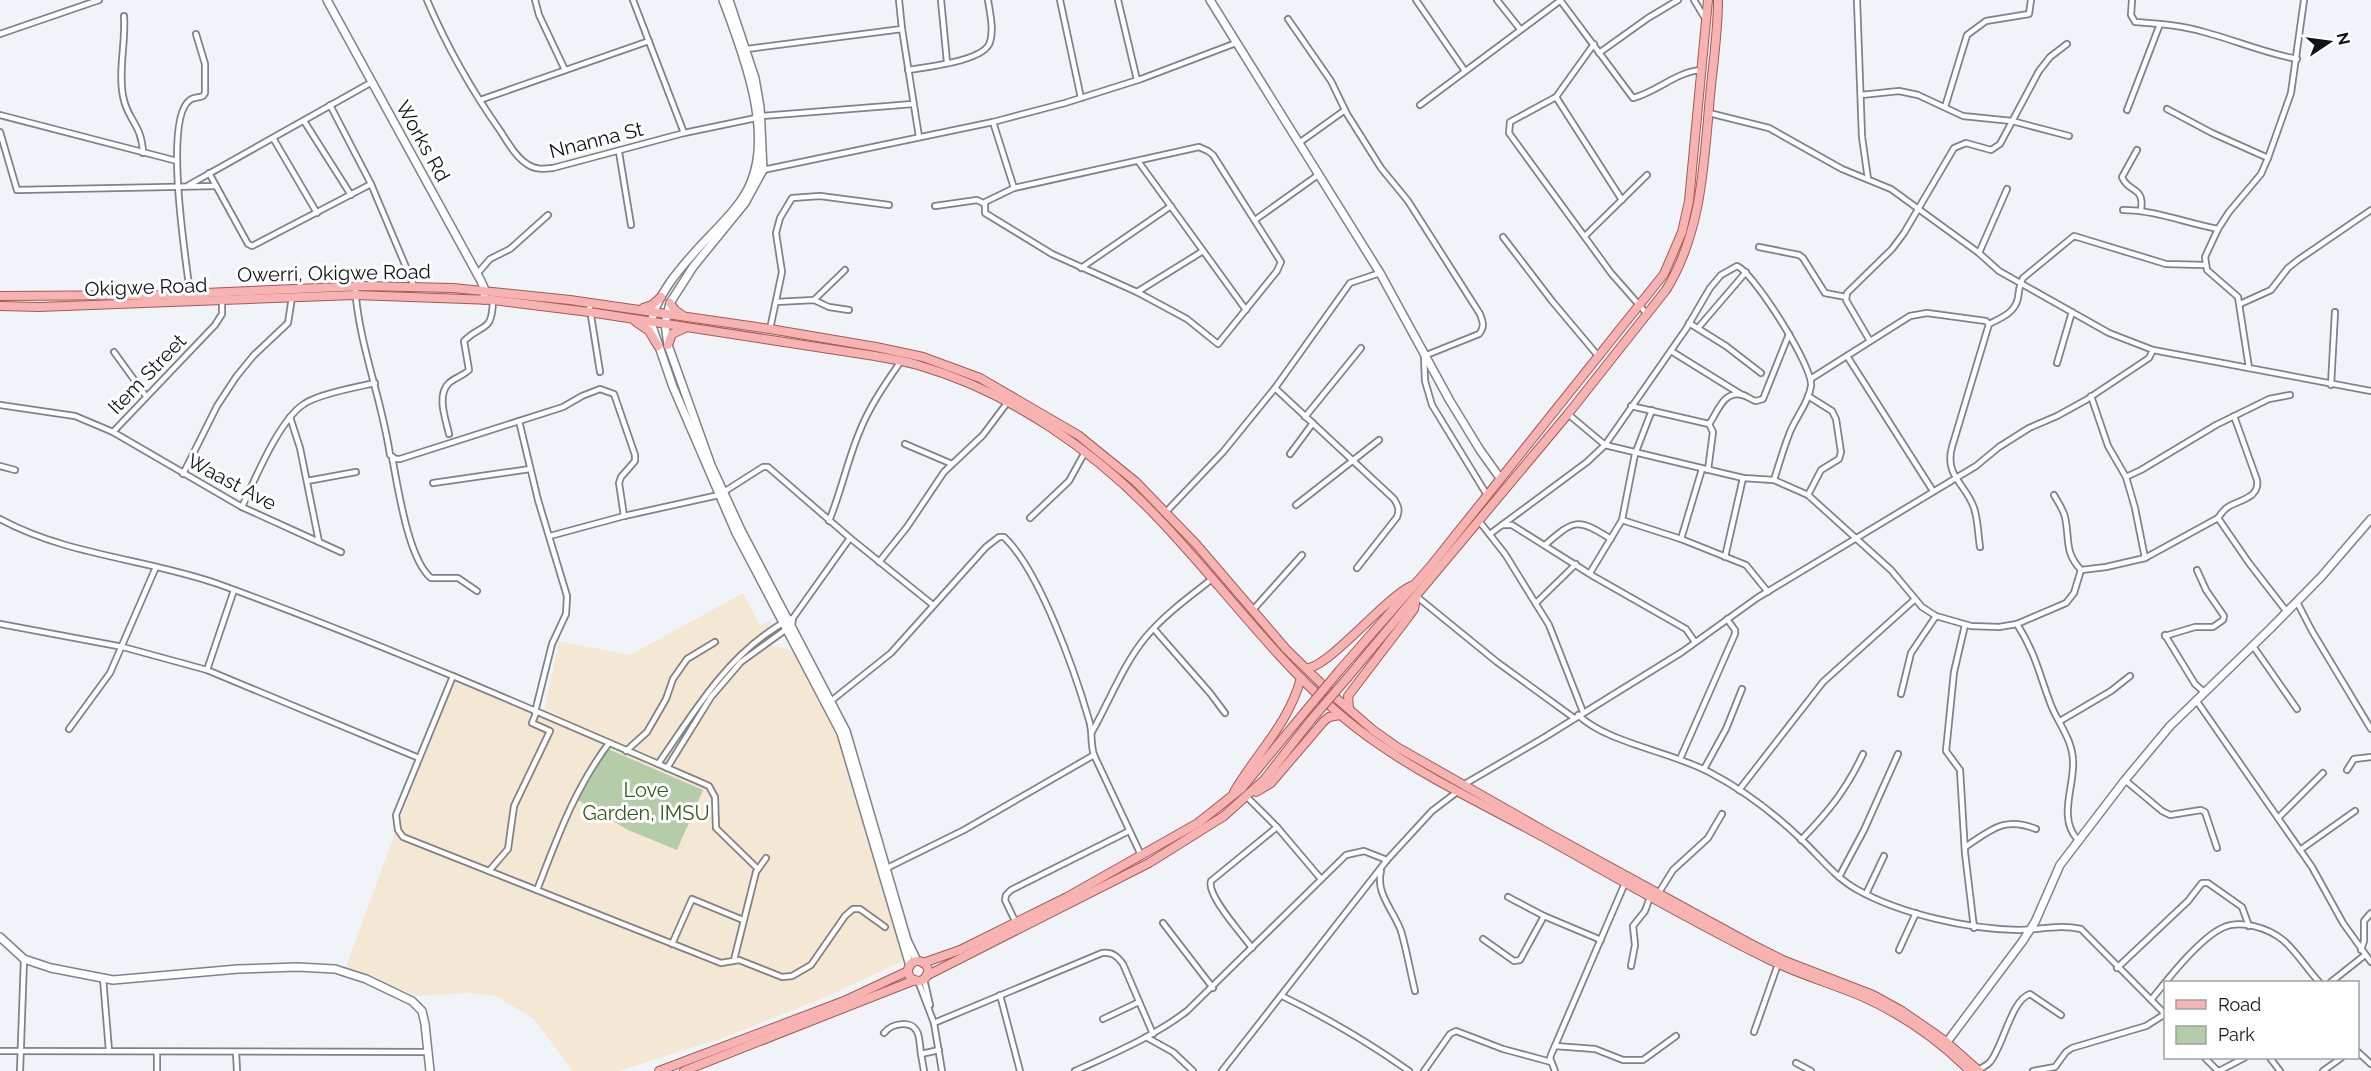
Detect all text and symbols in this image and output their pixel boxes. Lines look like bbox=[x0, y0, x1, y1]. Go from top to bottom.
north arrow bbox=[2299, 12, 2359, 72]
text: N bbox=[2332, 31, 2354, 47]
street label: Works Rd bbox=[391, 96, 455, 186]
street label: Nnanna St bbox=[547, 117, 646, 163]
street label: Owerri, Okigwe Road bbox=[237, 259, 431, 287]
street label: Okigwe Road bbox=[84, 273, 208, 301]
street label: Item Street bbox=[103, 329, 191, 419]
street label: Waast Ave bbox=[183, 449, 281, 516]
park label: Love Garden, IMSU bbox=[582, 778, 710, 825]
legend bbox=[2164, 981, 2359, 1059]
text: Road bbox=[2218, 994, 2261, 1015]
text: Park bbox=[2218, 1024, 2255, 1045]

